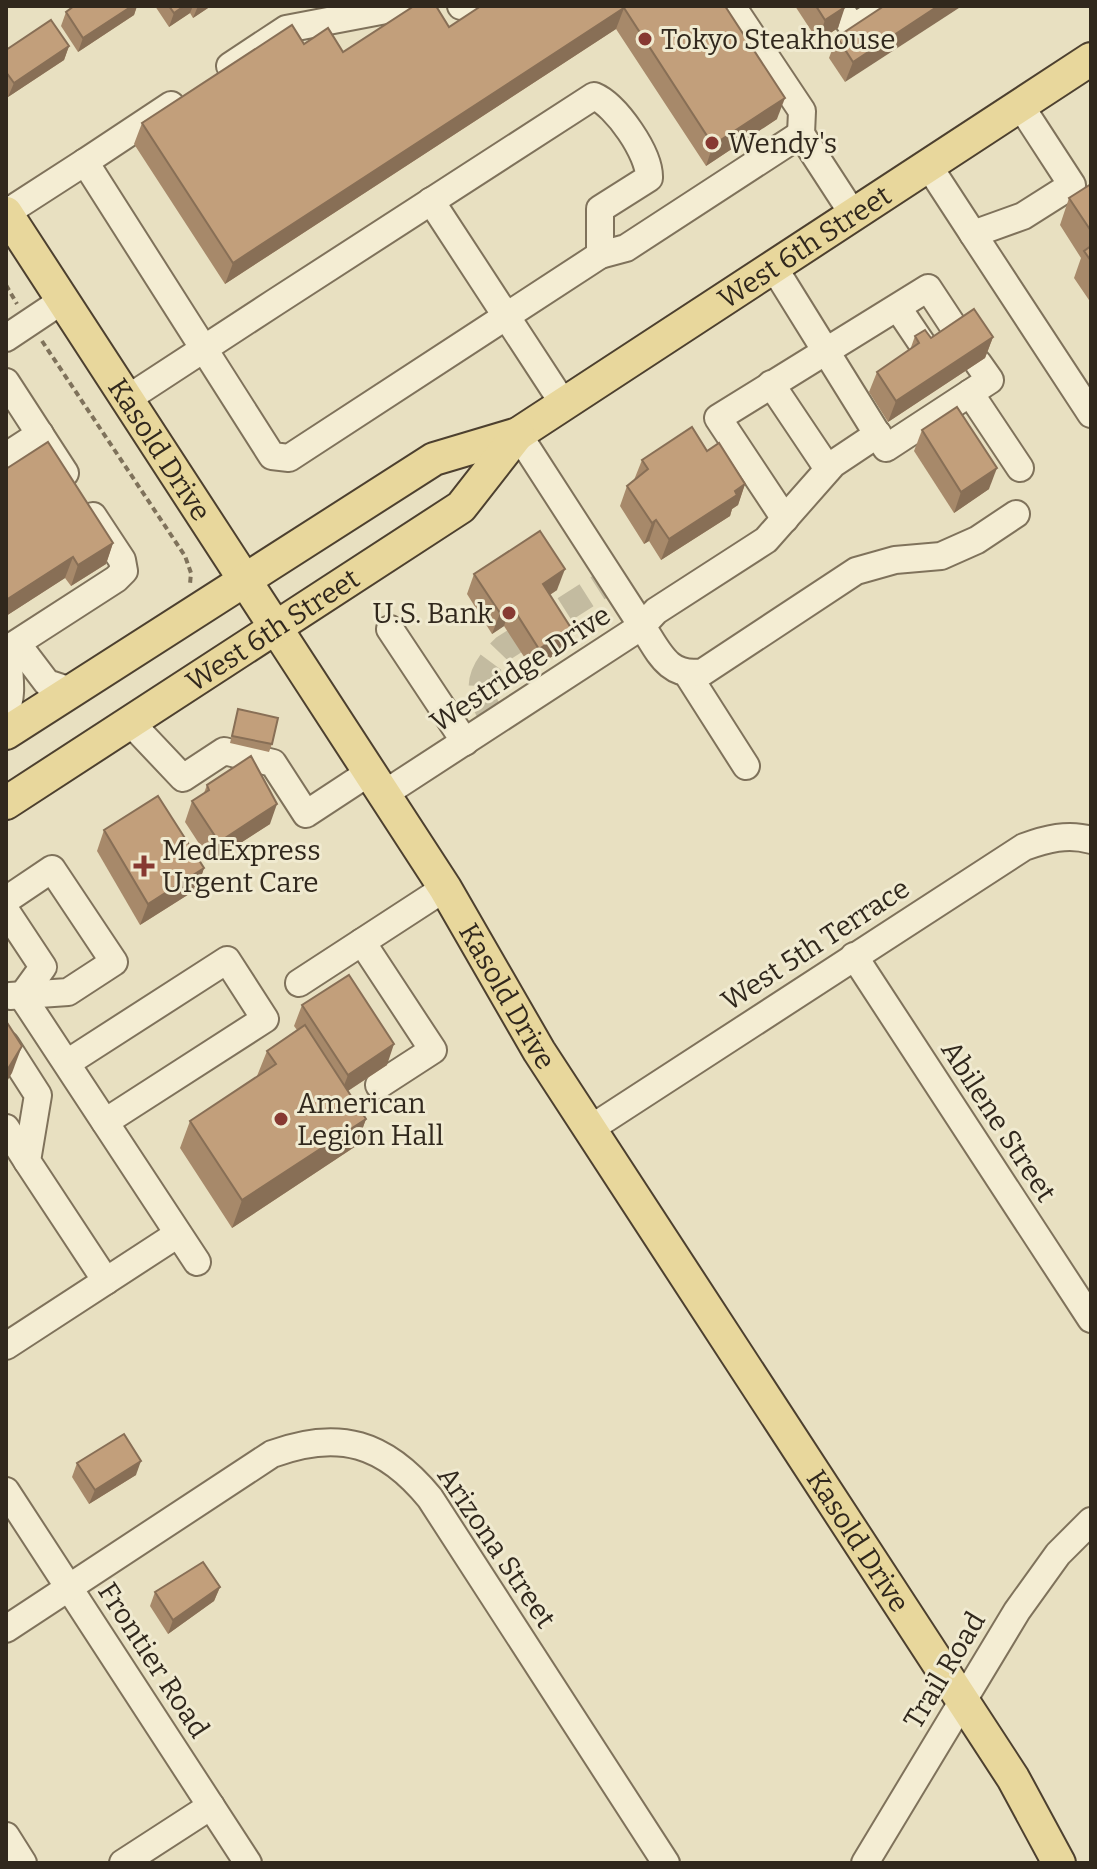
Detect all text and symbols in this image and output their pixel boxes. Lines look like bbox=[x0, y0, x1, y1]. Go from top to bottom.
place label: Tokyo Steakhouse bbox=[661, 23, 895, 56]
marker: Tokyo Steakhouse bbox=[636, 30, 654, 48]
place label: Wendy's bbox=[728, 127, 837, 160]
marker: Wendy's bbox=[703, 134, 721, 152]
street label: West 6th Street bbox=[712, 179, 897, 315]
street label: Kasold Drive bbox=[101, 372, 218, 527]
street label: West 6th Street bbox=[180, 562, 365, 698]
place label: U.S. Bank bbox=[373, 597, 493, 630]
street label: Westridge Drive bbox=[424, 598, 616, 739]
marker: U.S. Bank bbox=[500, 604, 518, 622]
place label: MedExpress Urgent Care bbox=[162, 834, 321, 899]
marker: MedExpress Urgent Care bbox=[133, 855, 155, 877]
street label: West 5th Terrace bbox=[715, 871, 915, 1017]
street label: Kasold Drive bbox=[452, 918, 562, 1075]
street label: Abilene Street bbox=[934, 1035, 1063, 1208]
place label: American Legion Hall bbox=[297, 1087, 444, 1152]
marker: American Legion Hall bbox=[272, 1110, 290, 1128]
street label: Arizona Street bbox=[431, 1461, 563, 1634]
street label: Kasold Drive bbox=[800, 1464, 916, 1618]
street label: Frontier Road bbox=[91, 1576, 216, 1744]
street label: Trail Road bbox=[897, 1606, 992, 1735]

